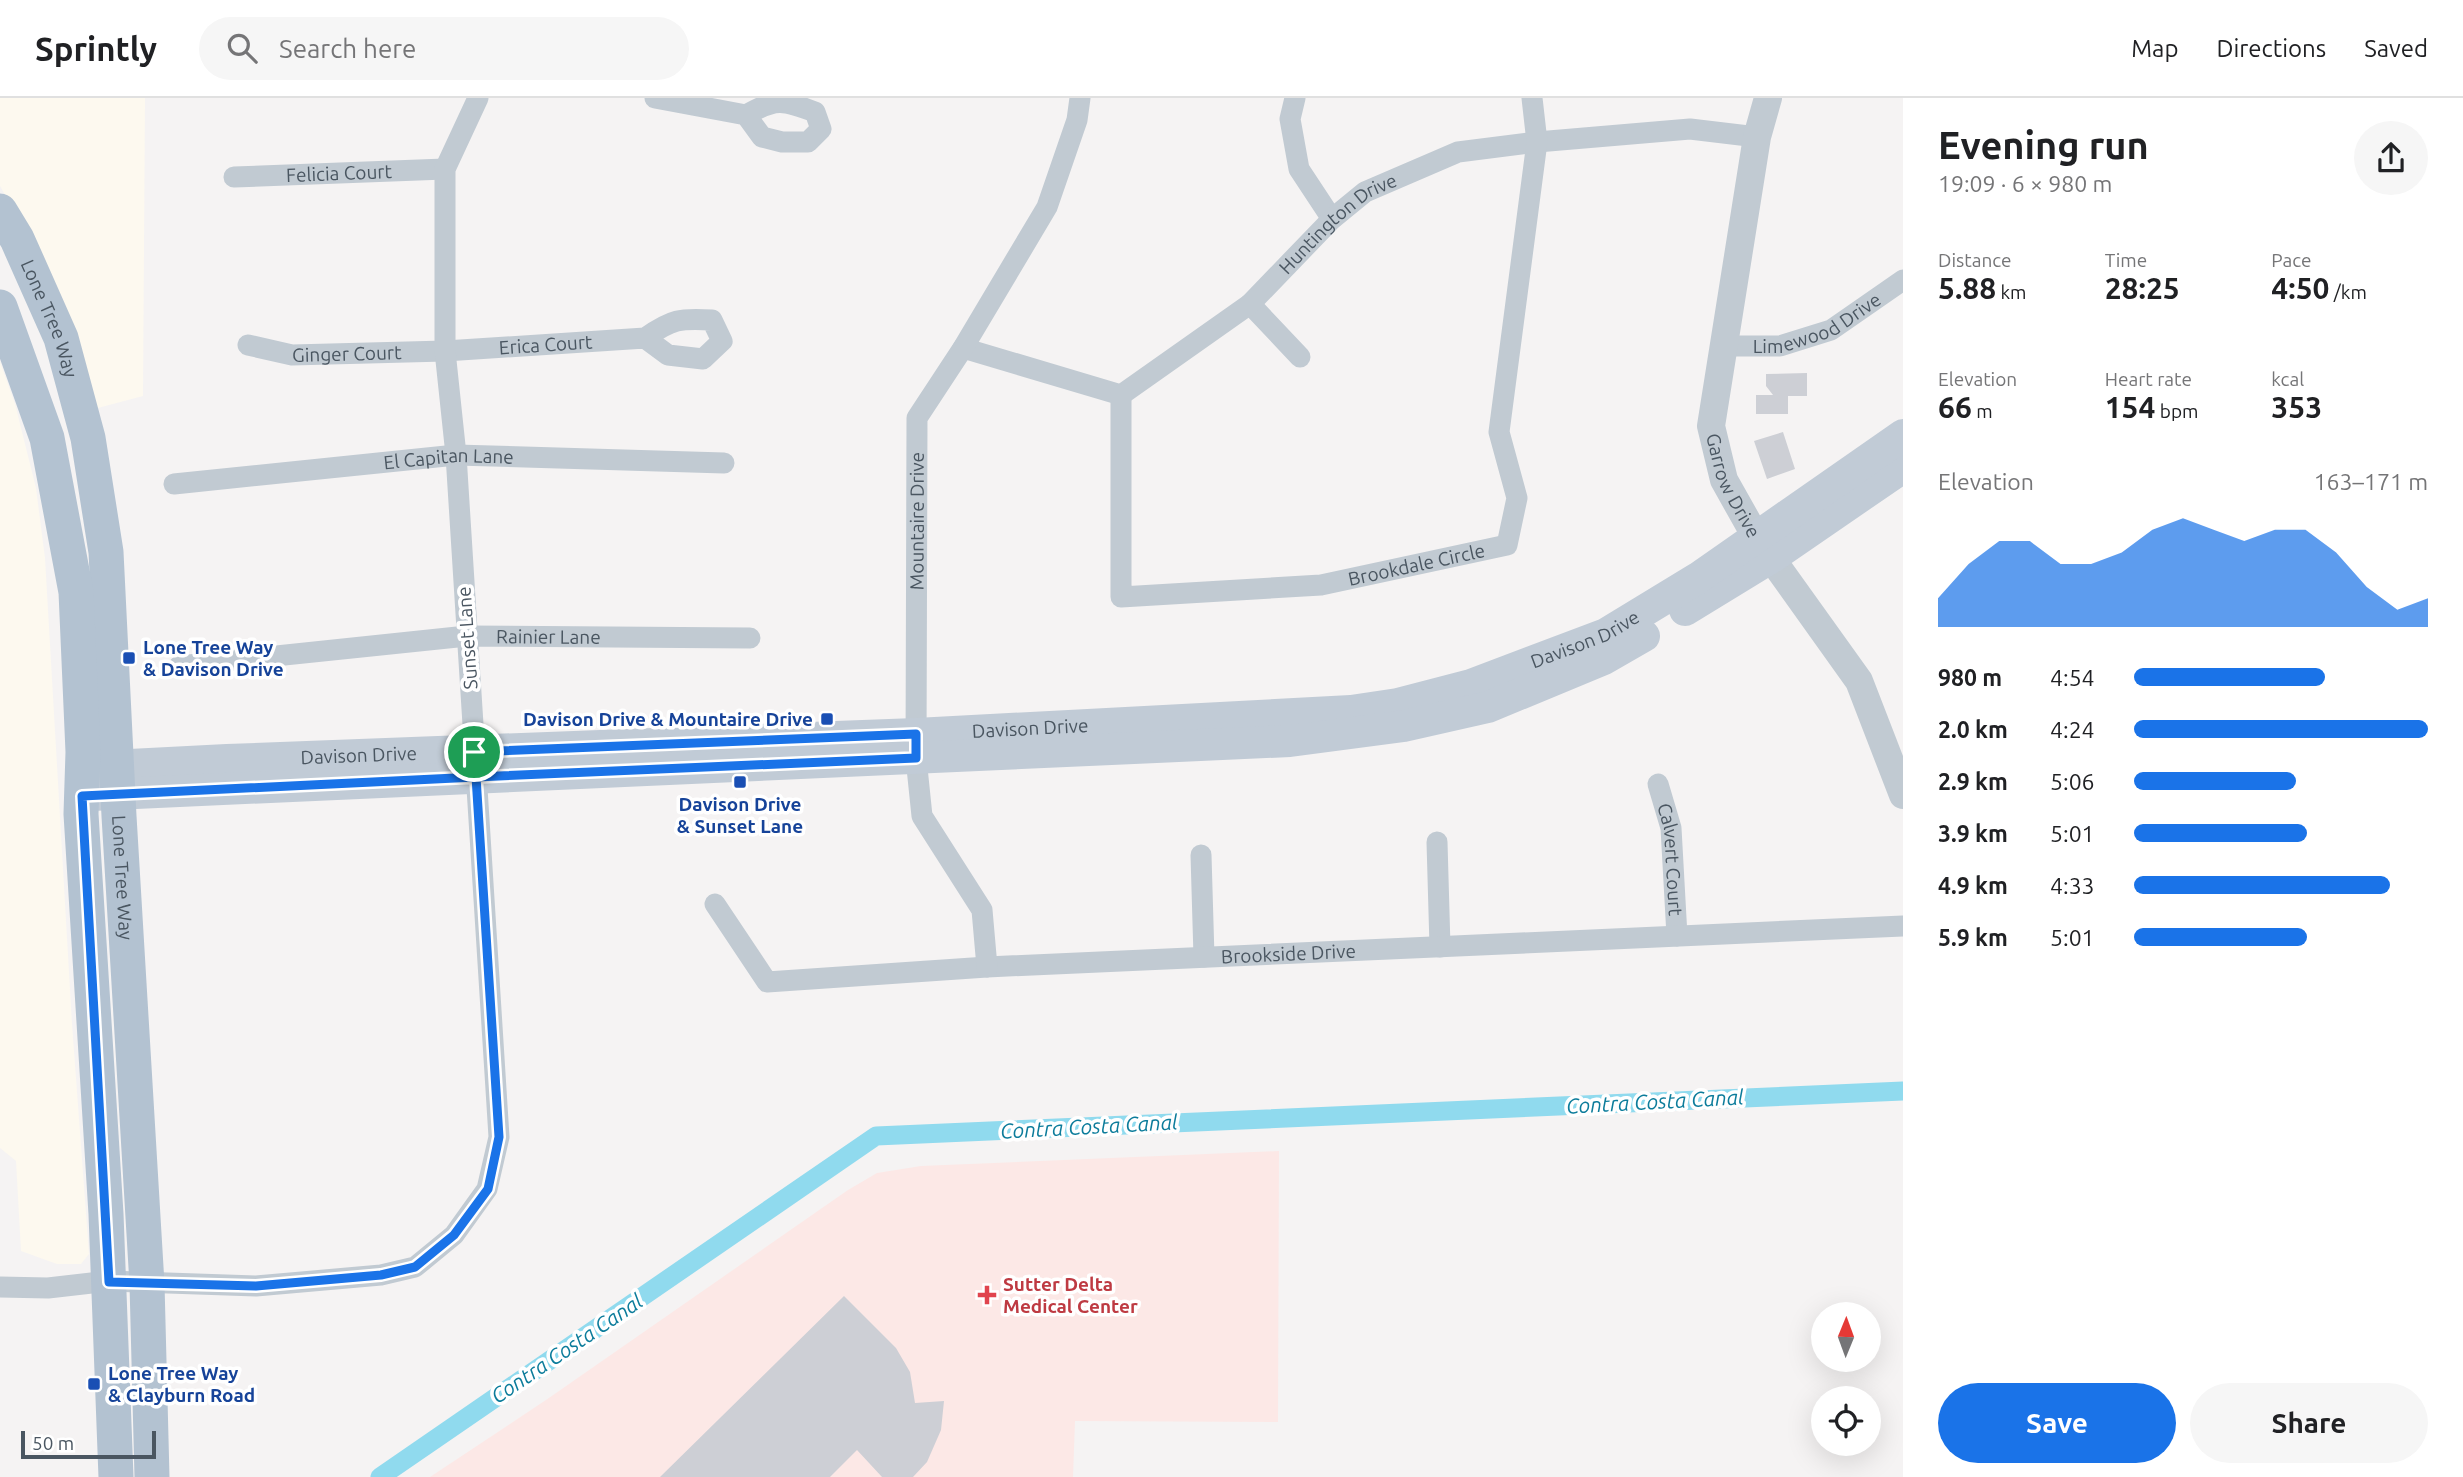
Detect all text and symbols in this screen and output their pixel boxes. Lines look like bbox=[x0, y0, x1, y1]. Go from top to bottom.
search box bbox=[199, 17, 689, 80]
icon: search bbox=[223, 29, 261, 67]
text: Sprintly bbox=[35, 30, 157, 67]
text: Search here bbox=[279, 34, 416, 63]
text: Map bbox=[2131, 35, 2178, 62]
text: Directions bbox=[2216, 35, 2326, 62]
text: Saved bbox=[2364, 35, 2428, 62]
button: share bbox=[2354, 121, 2428, 195]
text: Evening run bbox=[1938, 124, 2149, 166]
street label: Felicia Court bbox=[286, 160, 393, 186]
street label: Huntington Drive bbox=[1274, 169, 1400, 278]
text: 19:09 · 6 × 980 m bbox=[1938, 171, 2112, 196]
text: Distance bbox=[1938, 249, 2012, 271]
text: Time bbox=[2105, 249, 2147, 271]
text: Pace bbox=[2271, 249, 2312, 271]
street label: Lone Tree Way bbox=[17, 256, 82, 380]
text: 5.88 bbox=[1938, 271, 1996, 305]
text: 28:25 bbox=[2105, 271, 2180, 305]
text: 4:50 bbox=[2271, 271, 2329, 305]
text: km bbox=[1996, 281, 2026, 303]
text: /km bbox=[2329, 281, 2367, 303]
street label: Limewood Drive bbox=[1753, 288, 1885, 357]
street label: Erica Court bbox=[498, 330, 594, 358]
street label: Ginger Court bbox=[292, 341, 402, 366]
text: Elevation bbox=[1938, 368, 2017, 390]
text: Heart rate bbox=[2105, 368, 2192, 390]
text: kcal bbox=[2271, 368, 2304, 390]
text: 66 bbox=[1938, 390, 1972, 424]
text: 154 bbox=[2105, 390, 2155, 424]
text: 353 bbox=[2271, 390, 2322, 424]
text: m bbox=[1972, 400, 1993, 422]
text: bpm bbox=[2155, 400, 2198, 422]
street label: Garrow Drive bbox=[1702, 431, 1765, 541]
street label: El Capitan Lane bbox=[383, 444, 514, 473]
street label: Mountaire Drive bbox=[905, 452, 928, 590]
text: Elevation bbox=[1938, 469, 2034, 494]
text: 163–171 m bbox=[2314, 469, 2428, 494]
street label: Brookdale Circle bbox=[1346, 539, 1487, 590]
street label: Sunset Lane bbox=[452, 586, 482, 690]
street label: Davison Drive bbox=[1527, 605, 1643, 673]
street label: Rainier Lane bbox=[496, 625, 601, 648]
place label: Lone Tree Way & Davison Drive bbox=[143, 636, 284, 680]
marker: Lone Tree Way & Davison Drive bbox=[121, 650, 137, 666]
text: 980 m bbox=[1938, 665, 2002, 690]
text: 4:54 bbox=[2050, 665, 2095, 690]
place label: Davison Drive & Mountaire Drive bbox=[523, 708, 813, 730]
marker: Davison Drive & Mountaire Drive bbox=[819, 711, 835, 727]
street label: Davison Drive bbox=[971, 714, 1089, 742]
text: 2.0 km bbox=[1938, 717, 2008, 742]
text: 4:24 bbox=[2050, 717, 2095, 742]
pin bbox=[444, 722, 504, 782]
icon: arrive bbox=[455, 733, 493, 771]
street label: Davison Drive bbox=[300, 742, 417, 768]
text: 2.9 km bbox=[1938, 769, 2008, 794]
text: 5:06 bbox=[2050, 769, 2095, 794]
marker: Davison Drive & Sunset Lane bbox=[732, 774, 748, 790]
place label: Davison Drive & Sunset Lane bbox=[677, 793, 803, 837]
street label: Calvert Court bbox=[1653, 800, 1687, 917]
street label: Lone Tree Way bbox=[108, 814, 137, 941]
text: 3.9 km bbox=[1938, 821, 2008, 846]
text: 5:01 bbox=[2050, 821, 2095, 846]
text: 4.9 km bbox=[1938, 873, 2008, 898]
text: 4:33 bbox=[2050, 873, 2095, 898]
text: 5.9 km bbox=[1938, 925, 2008, 950]
text: 5:01 bbox=[2050, 925, 2095, 950]
street label: Brookside Drive bbox=[1221, 940, 1356, 968]
water label: Contra Costa Canal bbox=[1565, 1084, 1744, 1118]
water label: Contra Costa Canal bbox=[999, 1109, 1178, 1143]
place label: Sutter Delta Medical Center bbox=[1003, 1273, 1138, 1317]
marker: Sutter Delta Medical Center bbox=[977, 1285, 997, 1305]
water label: Contra Costa Canal bbox=[486, 1288, 647, 1408]
north arrow bbox=[1811, 1302, 1881, 1372]
map controls bbox=[1811, 1302, 1881, 1456]
place label: Lone Tree Way & Clayburn Road bbox=[108, 1362, 255, 1406]
marker: Lone Tree Way & Clayburn Road bbox=[86, 1376, 102, 1392]
button: Save bbox=[1938, 1383, 2176, 1463]
button: Share bbox=[2190, 1383, 2428, 1463]
button: locate bbox=[1811, 1386, 1881, 1456]
scale bar bbox=[21, 1428, 156, 1460]
text: 50 m bbox=[32, 1432, 74, 1454]

